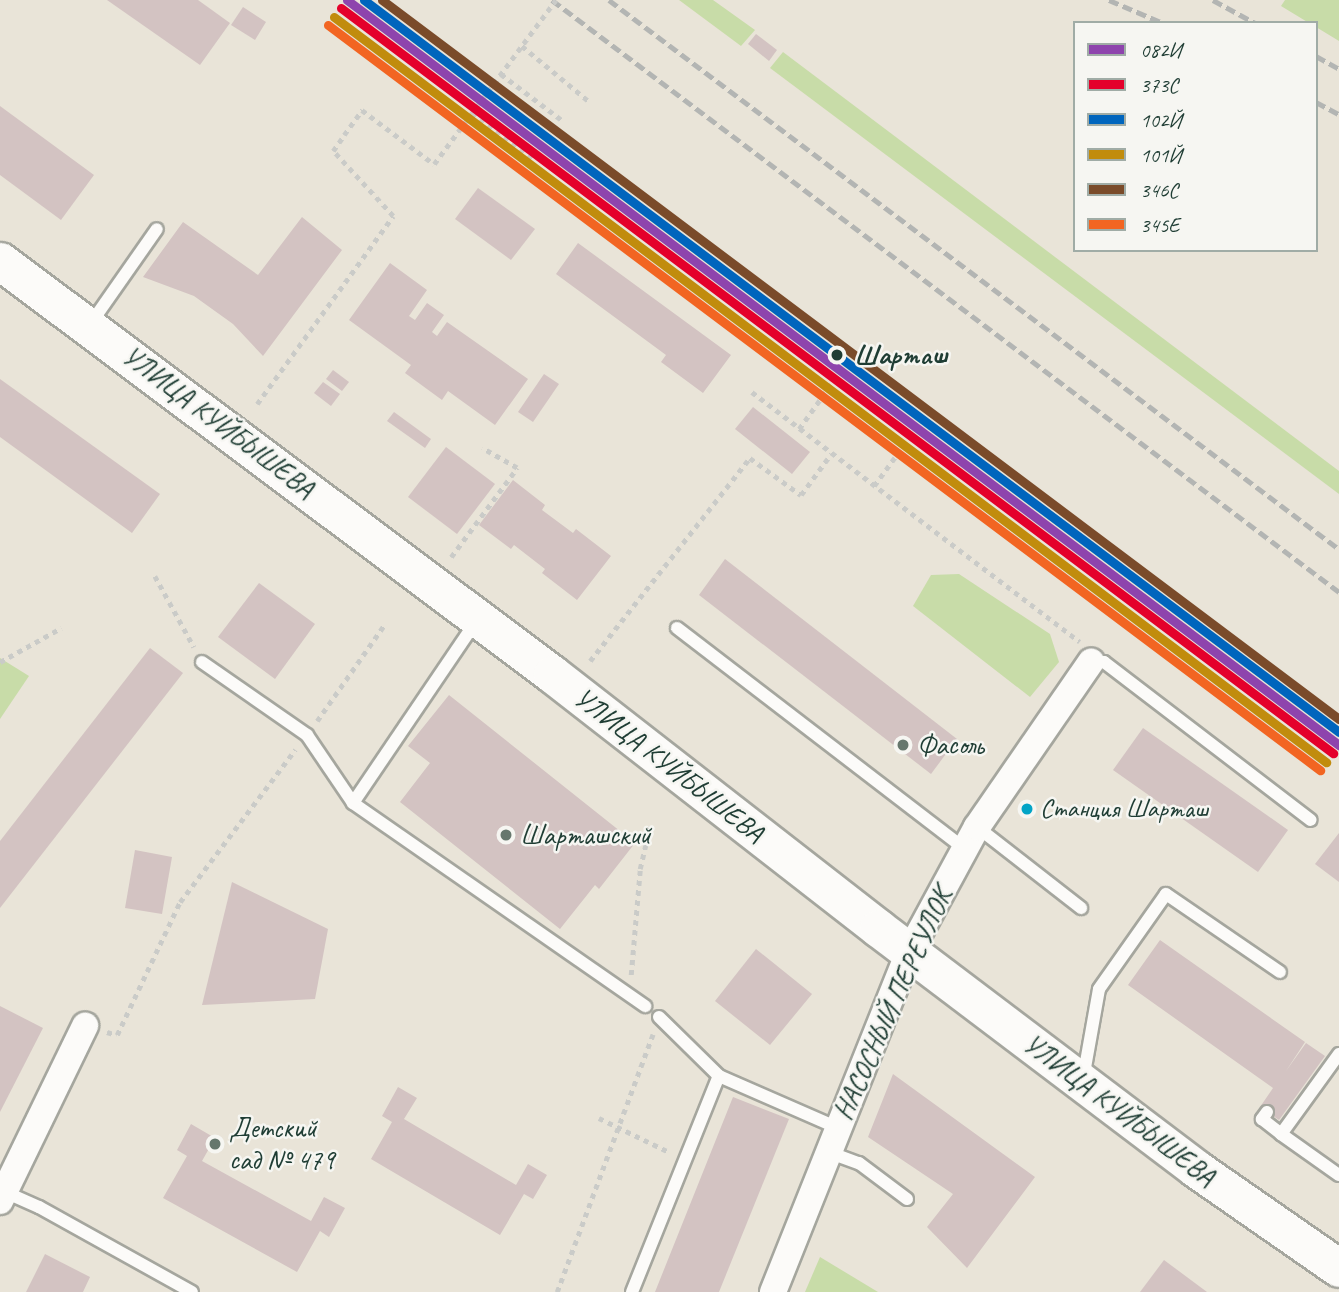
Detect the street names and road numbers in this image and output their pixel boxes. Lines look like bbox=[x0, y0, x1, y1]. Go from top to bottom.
street label: УЛИЦА КУЙБЫШЕВА bbox=[115, 339, 321, 505]
street label: УЛИЦА КУЙБЫШЕВА bbox=[567, 680, 771, 850]
street label: НАСОСНЫЙ ПЕРЕУЛОК bbox=[827, 883, 959, 1125]
street label: УЛИЦА КУЙБЫШЕВА bbox=[1016, 1027, 1222, 1193]

